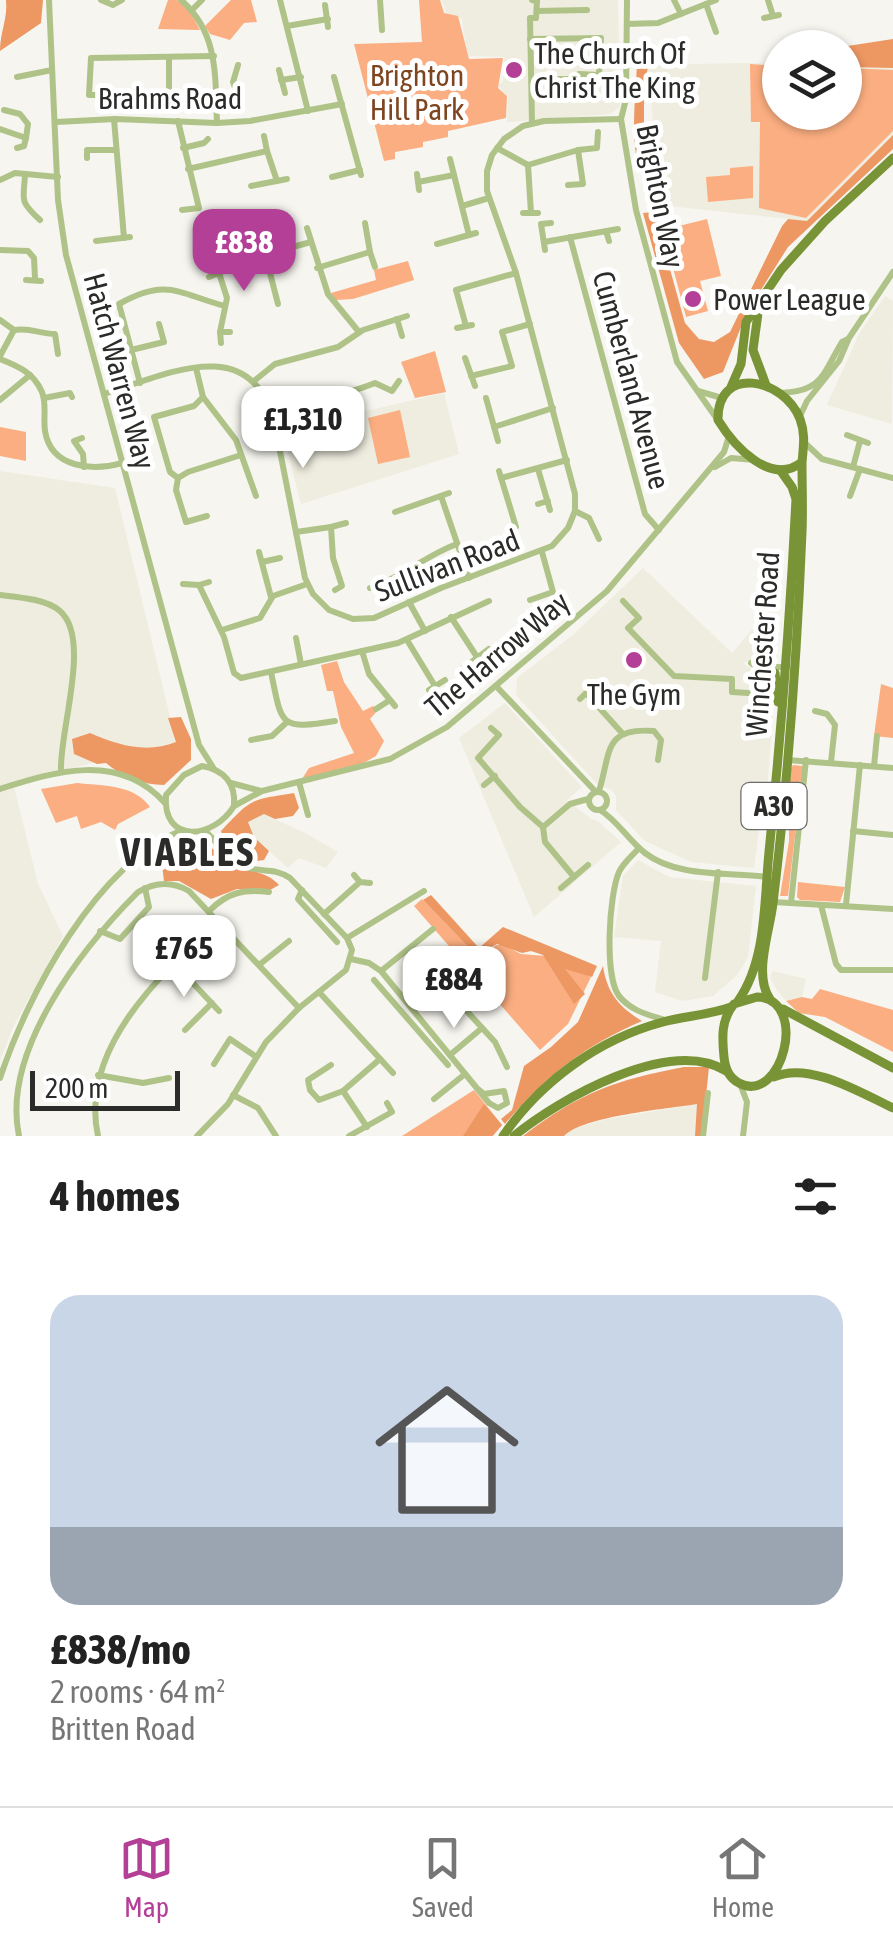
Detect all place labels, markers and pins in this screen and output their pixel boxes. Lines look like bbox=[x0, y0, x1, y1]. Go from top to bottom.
place label: The Church Of Christ The King bbox=[534, 36, 695, 104]
marker: The Church Of Christ The King bbox=[503, 59, 525, 81]
pin: £838 bbox=[185, 209, 303, 294]
place label: Power League bbox=[713, 282, 866, 316]
marker: Power League bbox=[682, 288, 704, 310]
pin: £1,310 bbox=[222, 386, 384, 471]
marker: The Gym bbox=[623, 649, 645, 671]
place label: The Gym bbox=[587, 677, 681, 711]
pin: £765 bbox=[125, 915, 243, 1000]
pin: £884 bbox=[395, 946, 513, 1031]

